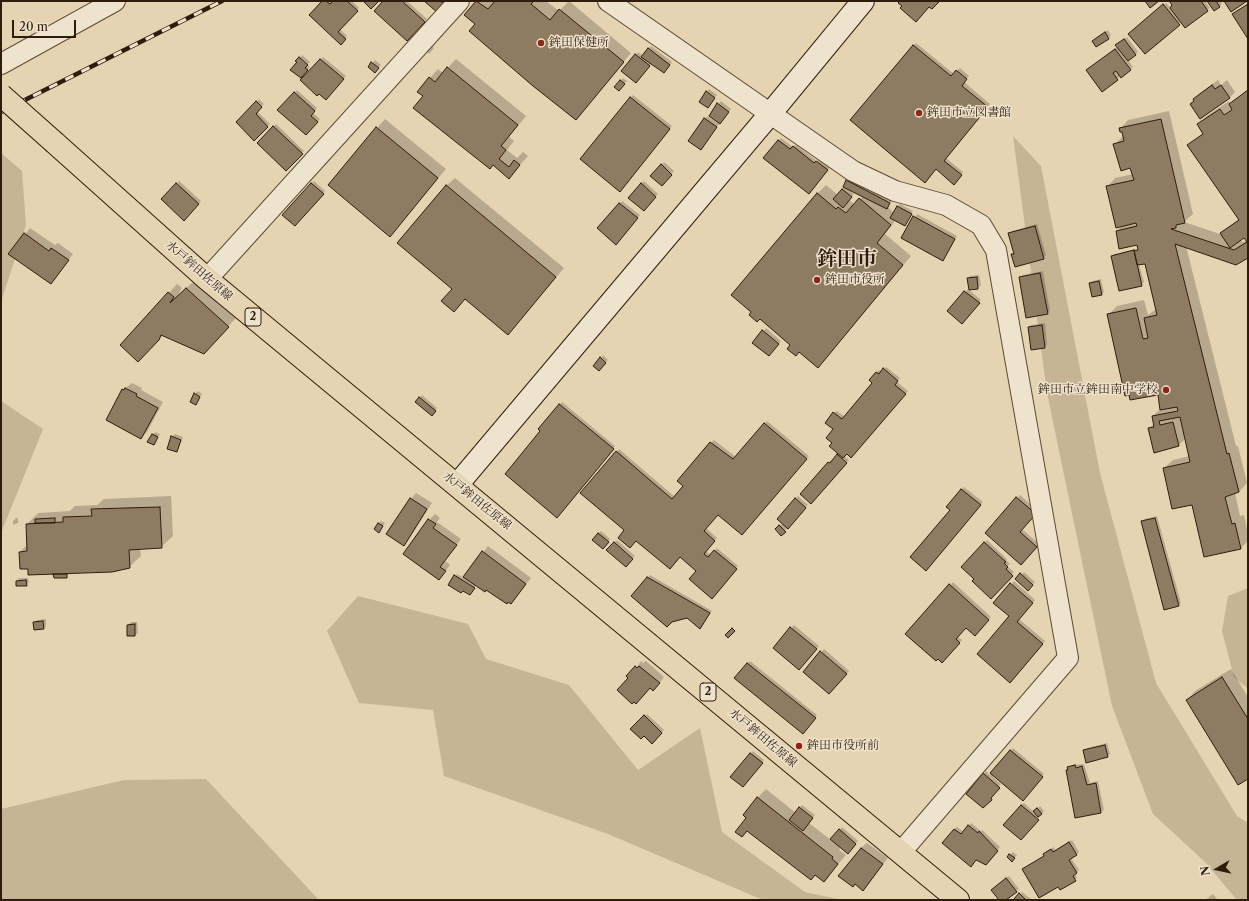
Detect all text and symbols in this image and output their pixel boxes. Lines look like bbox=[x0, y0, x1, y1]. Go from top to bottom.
scale bar bbox=[14, 12, 78, 38]
text: 20 m bbox=[19, 19, 48, 34]
place label: 鉾田保健所 bbox=[549, 36, 609, 50]
marker: 鉾田保健所 bbox=[536, 38, 546, 48]
place label: 鉾田市立図書館 bbox=[927, 106, 1011, 120]
marker: 鉾田市立図書館 bbox=[914, 108, 924, 118]
street label: 水戸鉾田佐原線 bbox=[163, 238, 235, 304]
district label: 鉾田市 bbox=[817, 247, 877, 271]
place label: 鉾田市役所 bbox=[825, 273, 885, 287]
marker: 鉾田市役所 bbox=[812, 275, 822, 285]
road number: 2 bbox=[245, 308, 261, 326]
place label: 鉾田市立鉾田南中学校 bbox=[1038, 383, 1158, 397]
marker: 鉾田市立鉾田南中学校 bbox=[1161, 385, 1171, 395]
street label: 水戸鉾田佐原線 bbox=[440, 469, 514, 533]
road number: 2 bbox=[700, 683, 716, 701]
street label: 水戸鉾田佐原線 bbox=[726, 705, 800, 771]
place label: 鉾田市役所前 bbox=[807, 739, 879, 753]
marker: 鉾田市役所前 bbox=[794, 741, 804, 751]
north arrow bbox=[1197, 849, 1237, 889]
text: N bbox=[1197, 865, 1213, 877]

